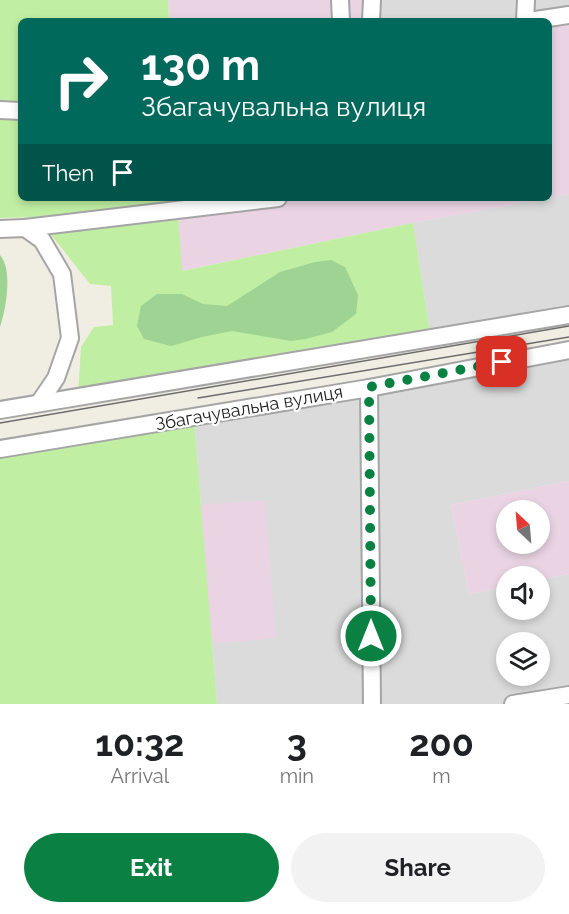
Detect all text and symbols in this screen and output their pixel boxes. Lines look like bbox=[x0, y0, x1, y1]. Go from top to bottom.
text: 130 m bbox=[141, 41, 260, 90]
icon: right bbox=[42, 42, 120, 120]
text: Збагачувальна вулиця bbox=[141, 91, 426, 122]
icon: arrive bbox=[106, 156, 139, 189]
text: Then bbox=[42, 160, 94, 186]
pin bbox=[476, 336, 527, 387]
icon: arrive bbox=[485, 345, 518, 378]
street label: Збагачувальна вулиця bbox=[153, 381, 344, 434]
north arrow bbox=[496, 500, 550, 554]
map controls bbox=[496, 500, 550, 686]
button: sound bbox=[496, 566, 550, 620]
position arrow bbox=[339, 604, 403, 668]
button: layers bbox=[496, 632, 550, 686]
text: 10:32 bbox=[95, 722, 184, 764]
text: 3 bbox=[287, 722, 307, 764]
text: 200 bbox=[409, 722, 474, 764]
text: Arrival bbox=[110, 764, 169, 788]
text: min bbox=[280, 764, 314, 788]
text: m bbox=[432, 764, 451, 788]
button: Exit bbox=[24, 833, 279, 902]
button: Share bbox=[291, 833, 545, 902]

